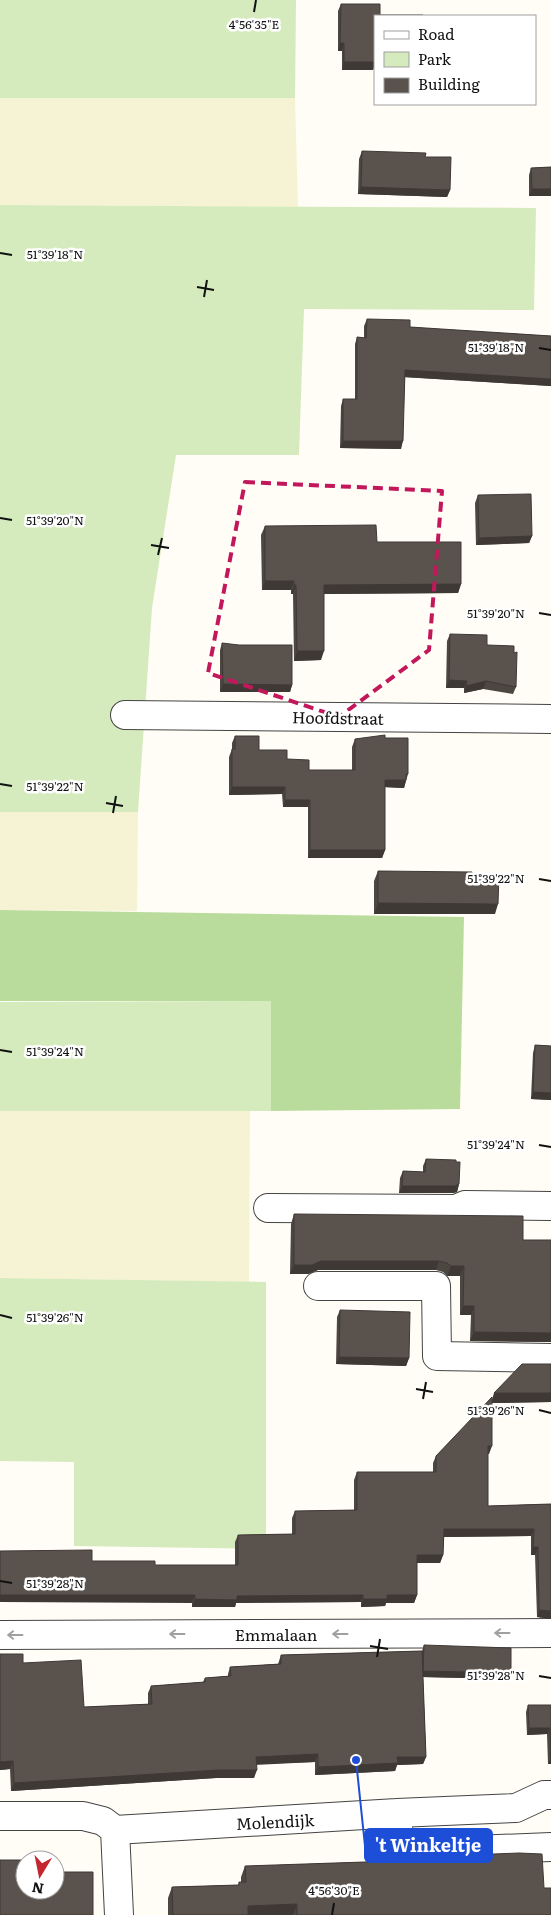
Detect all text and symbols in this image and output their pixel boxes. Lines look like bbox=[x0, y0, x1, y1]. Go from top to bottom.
text: 4°56'35"E bbox=[229, 15, 280, 33]
legend bbox=[374, 15, 536, 105]
text: Road bbox=[418, 22, 454, 45]
text: Park bbox=[418, 47, 452, 70]
text: Building bbox=[418, 72, 480, 95]
text: 51°39'18"N bbox=[27, 245, 83, 263]
text: 51°39'18"N bbox=[468, 338, 524, 356]
text: 51°39'20"N bbox=[26, 511, 84, 529]
text: 51°39'20"N bbox=[467, 604, 525, 622]
street label: Hoofdstraat bbox=[292, 704, 385, 730]
text: 51°39'22"N bbox=[26, 777, 84, 795]
text: 51°39'22"N bbox=[467, 869, 525, 887]
text: 51°39'24"N bbox=[26, 1042, 84, 1060]
text: 51°39'24"N bbox=[467, 1135, 525, 1153]
text: 51°39'26"N bbox=[26, 1308, 84, 1326]
text: 51°39'26"N bbox=[467, 1401, 525, 1419]
text: 51°39'28"N bbox=[26, 1574, 84, 1592]
street label: Emmalaan bbox=[235, 1622, 318, 1646]
one-way arrow bbox=[495, 1628, 511, 1638]
one-way arrow bbox=[332, 1629, 348, 1639]
one-way arrow bbox=[7, 1630, 24, 1640]
one-way arrow bbox=[170, 1630, 186, 1639]
text: 51°39'28"N bbox=[467, 1666, 525, 1684]
street label: Molendijk bbox=[235, 1807, 315, 1835]
callout: 't Winkeltje bbox=[365, 1829, 492, 1862]
text: 't Winkeltje bbox=[375, 1831, 481, 1858]
north arrow bbox=[15, 1850, 65, 1900]
text: N bbox=[30, 1878, 45, 1900]
text: 4°56'30"E bbox=[308, 1881, 360, 1899]

